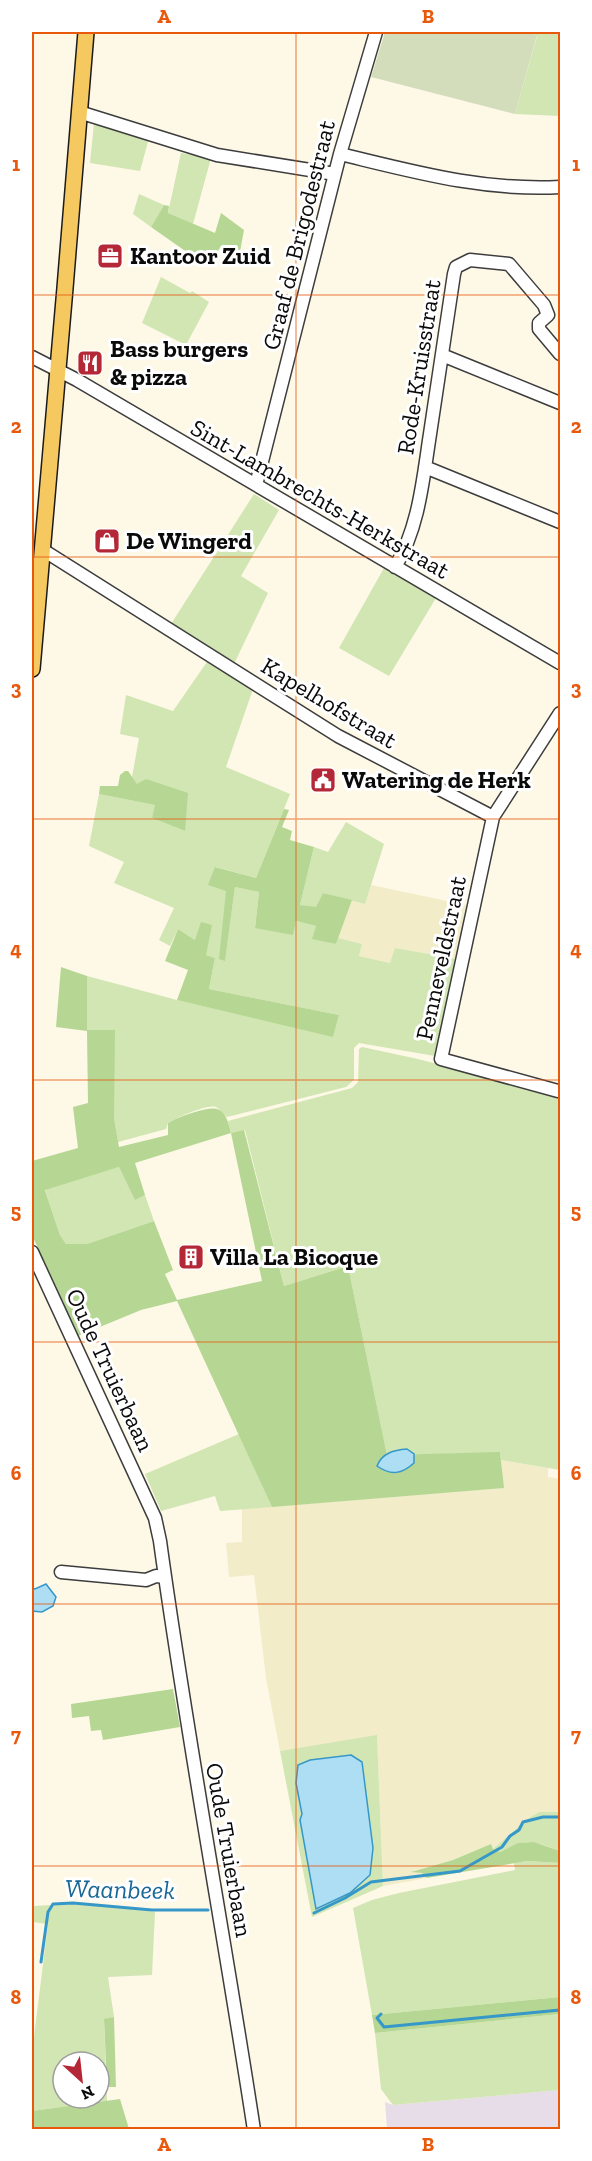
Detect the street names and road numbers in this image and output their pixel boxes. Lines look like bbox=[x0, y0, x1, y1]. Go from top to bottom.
street label: Graaf de Brigodestraat bbox=[256, 117, 341, 353]
street label: Rode-Kruisstraat bbox=[390, 277, 447, 457]
street label: Sint-Lambrechts-Herkstraat bbox=[186, 413, 455, 585]
street label: Kapelhofstraat bbox=[256, 651, 402, 754]
street label: Penneveldstraat bbox=[409, 873, 472, 1043]
street label: Oude Truierbaan bbox=[60, 1284, 161, 1456]
street label: Oude Truierbaan bbox=[200, 1761, 259, 1939]

